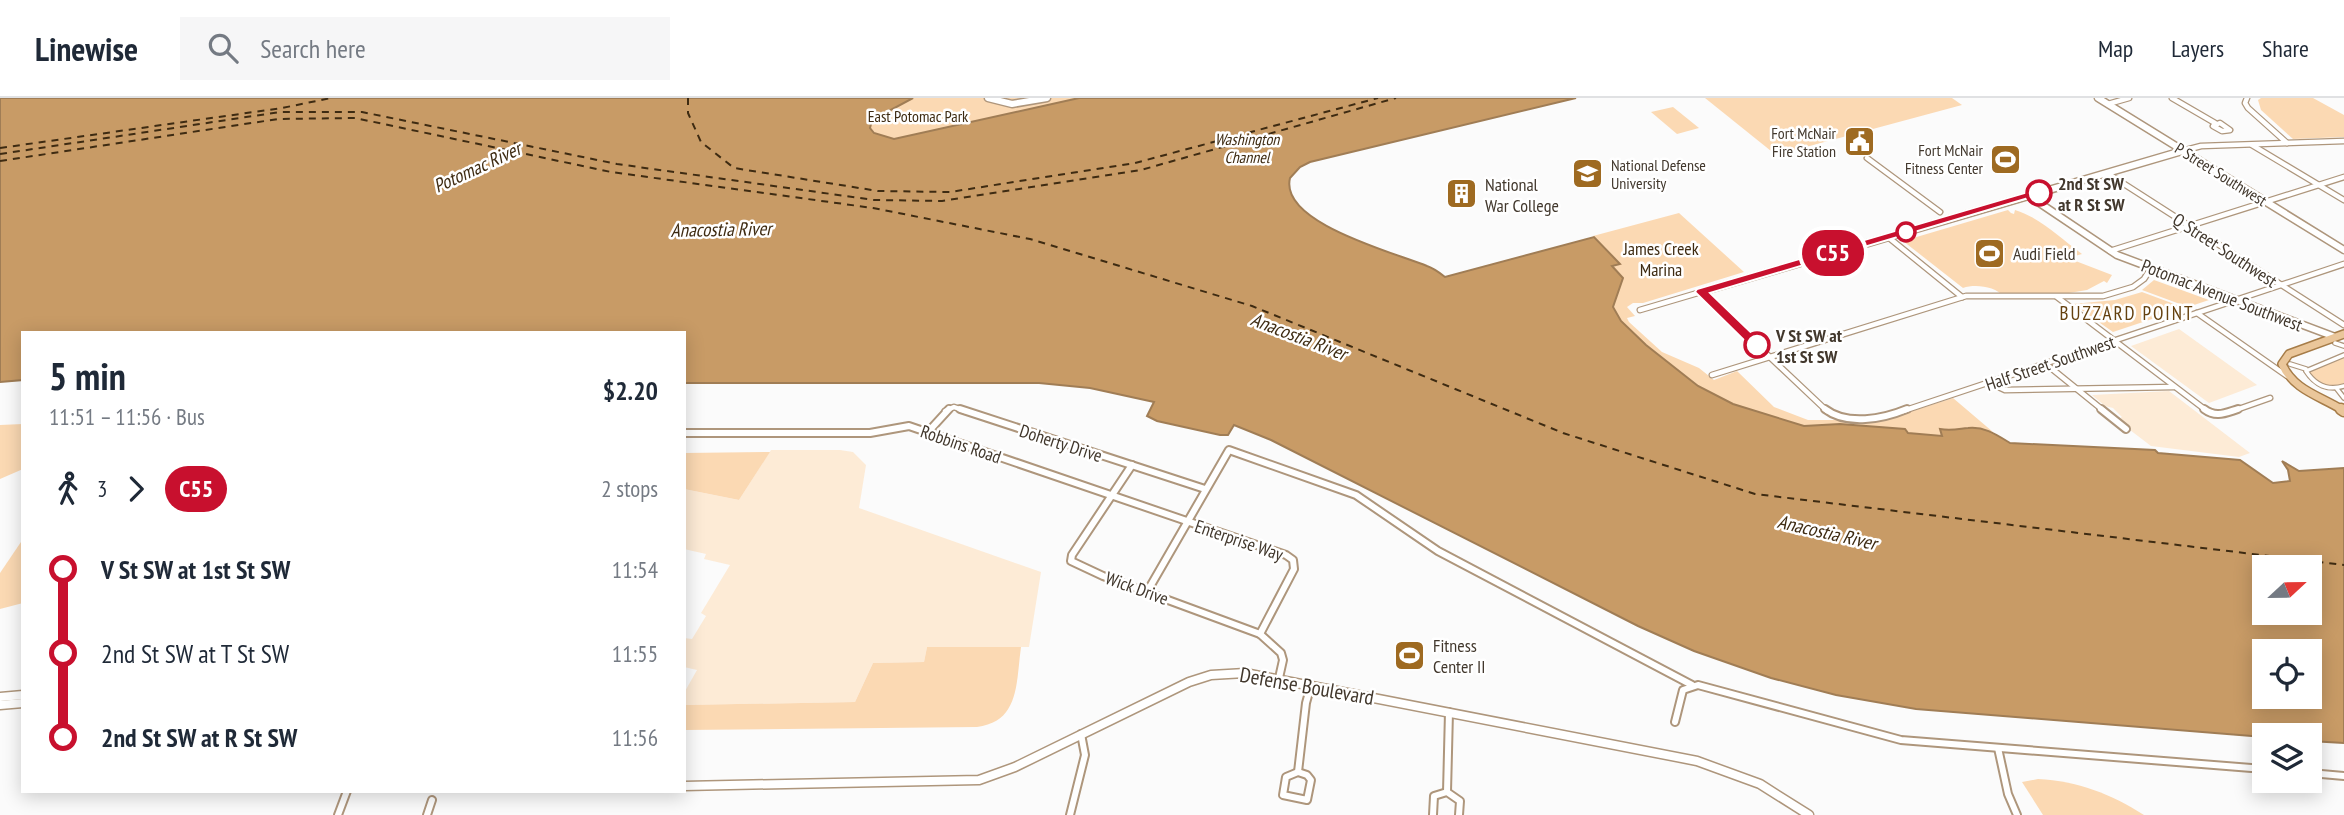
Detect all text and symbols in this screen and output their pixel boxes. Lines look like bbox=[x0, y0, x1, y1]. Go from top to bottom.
search box bbox=[180, 17, 670, 80]
text: Linewise bbox=[35, 27, 138, 70]
icon: search bbox=[204, 29, 242, 67]
text: Search here bbox=[260, 32, 366, 65]
text: Map bbox=[2098, 33, 2133, 64]
text: Layers bbox=[2171, 33, 2224, 64]
text: Share bbox=[2262, 33, 2309, 64]
park label: East Potomac Park bbox=[868, 106, 969, 126]
place label: Fort McNair Fire Station bbox=[1771, 123, 1837, 161]
public building icon: Fort McNair Fire Station bbox=[1842, 125, 1876, 159]
water label: Washington Channel bbox=[1215, 129, 1280, 167]
water label: Potomac River bbox=[430, 135, 527, 198]
street label: P Street Southwest bbox=[2171, 138, 2271, 210]
place label: Fort McNair Fitness Center bbox=[1905, 140, 1984, 178]
sports icon: Fort McNair Fitness Center bbox=[1989, 142, 2023, 176]
place label: National Defense University bbox=[1611, 155, 1706, 193]
school or university icon: National Defense University bbox=[1571, 157, 1605, 191]
place label: 2nd St SW at R St SW bbox=[2058, 172, 2125, 216]
place label: National War College bbox=[1485, 173, 1559, 217]
building icon: National War College bbox=[1445, 177, 1479, 211]
marker: 2nd St SW at R St SW bbox=[2026, 180, 2052, 206]
street label: Q Street Southwest bbox=[2168, 208, 2282, 292]
water label: Anacostia River bbox=[670, 216, 774, 242]
unlabelled marker bbox=[1896, 222, 1916, 242]
line badge: C55 bbox=[1793, 230, 1873, 276]
sports icon: Audi Field bbox=[1973, 236, 2007, 270]
park label: James Creek Marina bbox=[1622, 237, 1699, 281]
text: C55 bbox=[1816, 237, 1850, 268]
place label: Audi Field bbox=[2013, 242, 2076, 265]
street label: Potomac Avenue Southwest bbox=[2138, 254, 2306, 336]
district label: BUZZARD POINT bbox=[2060, 301, 2194, 325]
water label: Anacostia River bbox=[1248, 307, 1353, 366]
place label: V St SW at 1st St SW bbox=[1775, 324, 1843, 368]
street label: Half Street Southwest bbox=[1982, 330, 2118, 396]
marker: V St SW at 1st St SW bbox=[1744, 332, 1770, 358]
text: 5 min bbox=[49, 351, 126, 400]
text: $2.20 bbox=[603, 374, 658, 407]
text: 11:51 – 11:56 · Bus bbox=[49, 402, 205, 431]
street label: Robbins Road bbox=[918, 419, 1004, 469]
street label: Doherty Drive bbox=[1017, 419, 1105, 467]
icon: walk bbox=[49, 470, 87, 508]
icon: forward bbox=[117, 470, 155, 508]
text: C55 bbox=[179, 473, 213, 504]
text: 3 bbox=[97, 474, 107, 503]
text: 2 stops bbox=[601, 474, 658, 503]
water label: Anacostia River bbox=[1775, 509, 1881, 556]
street label: Enterprise Way bbox=[1192, 514, 1286, 566]
text: V St SW at 1st St SW bbox=[101, 553, 290, 586]
text: 11:54 bbox=[612, 555, 658, 584]
north arrow bbox=[2252, 555, 2322, 625]
map controls bbox=[2252, 555, 2322, 793]
street label: Wick Drive bbox=[1102, 566, 1172, 610]
place label: Fitness Center II bbox=[1433, 634, 1485, 678]
text: 2nd St SW at T St SW bbox=[101, 637, 289, 670]
sports icon: Fitness Center II bbox=[1393, 638, 1427, 672]
text: 11:55 bbox=[612, 639, 658, 668]
button: locate bbox=[2252, 639, 2322, 709]
street label: Defense Boulevard bbox=[1238, 661, 1376, 711]
text: 2nd St SW at R St SW bbox=[101, 721, 298, 754]
text: 11:56 bbox=[612, 723, 658, 752]
button: layers bbox=[2252, 723, 2322, 793]

